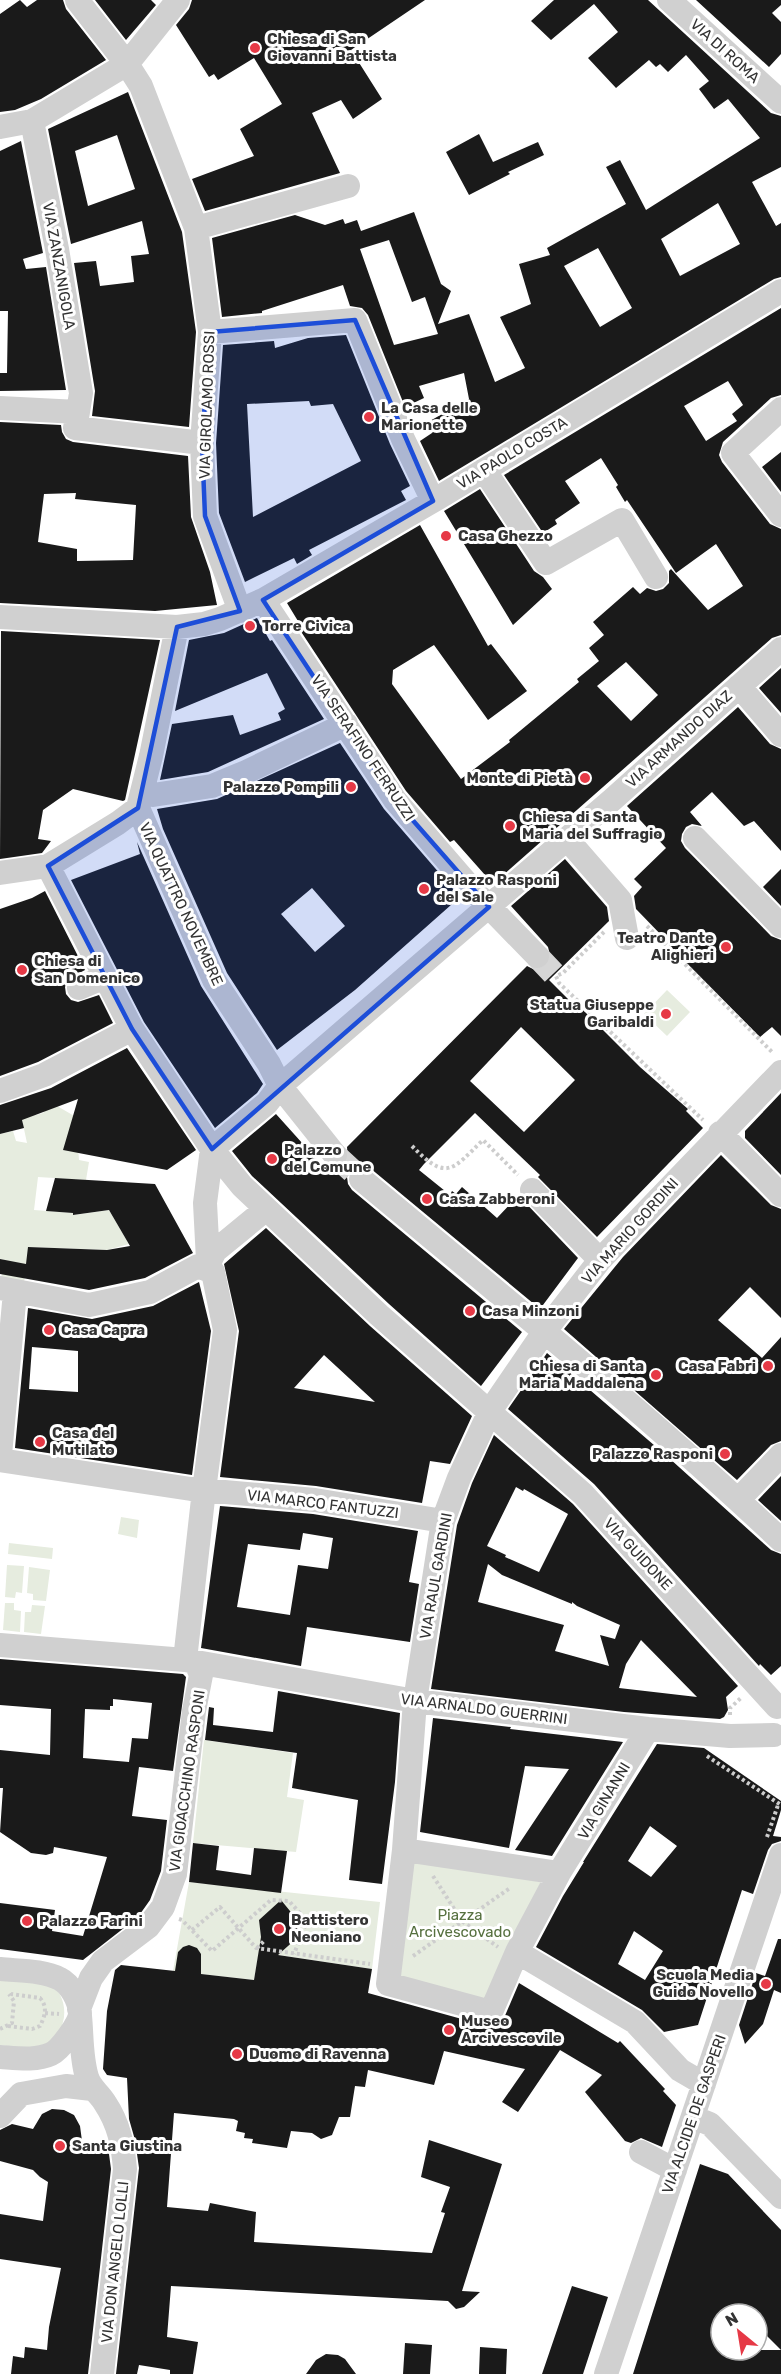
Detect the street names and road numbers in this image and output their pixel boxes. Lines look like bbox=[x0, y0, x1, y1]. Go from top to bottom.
street label: VIA DI ROMA bbox=[687, 15, 763, 87]
street label: VIA ZANZANIGOLA bbox=[39, 201, 79, 331]
street label: VIA GIROLAMO ROSSI bbox=[195, 330, 219, 480]
street label: VIA PAOLO COSTA bbox=[454, 413, 570, 493]
street label: VIA SERAFINO FERRUZZI bbox=[307, 671, 419, 825]
street label: VIA ARMANDO DIAZ bbox=[622, 687, 736, 791]
street label: VIA QUATTRO NOVEMBRE bbox=[135, 820, 227, 988]
street label: VIA MARIO GORDINI bbox=[578, 1174, 682, 1288]
street label: VIA MARCO FANTUZZI bbox=[246, 1486, 400, 1522]
street label: VIA RAUL GARDINI bbox=[416, 1511, 456, 1641]
street label: VIA GUIDONE bbox=[600, 1514, 676, 1594]
street label: VIA GIOACCHINO RASPONI bbox=[165, 1689, 209, 1873]
street label: VIA ARNALDO GUERRINI bbox=[400, 1690, 568, 1728]
street label: VIA GINANNI bbox=[574, 1759, 634, 1843]
street label: VIA ALCIDE DE GASPERI bbox=[658, 2032, 730, 2196]
street label: VIA DON ANGELO LOLLI bbox=[98, 2180, 132, 2344]

